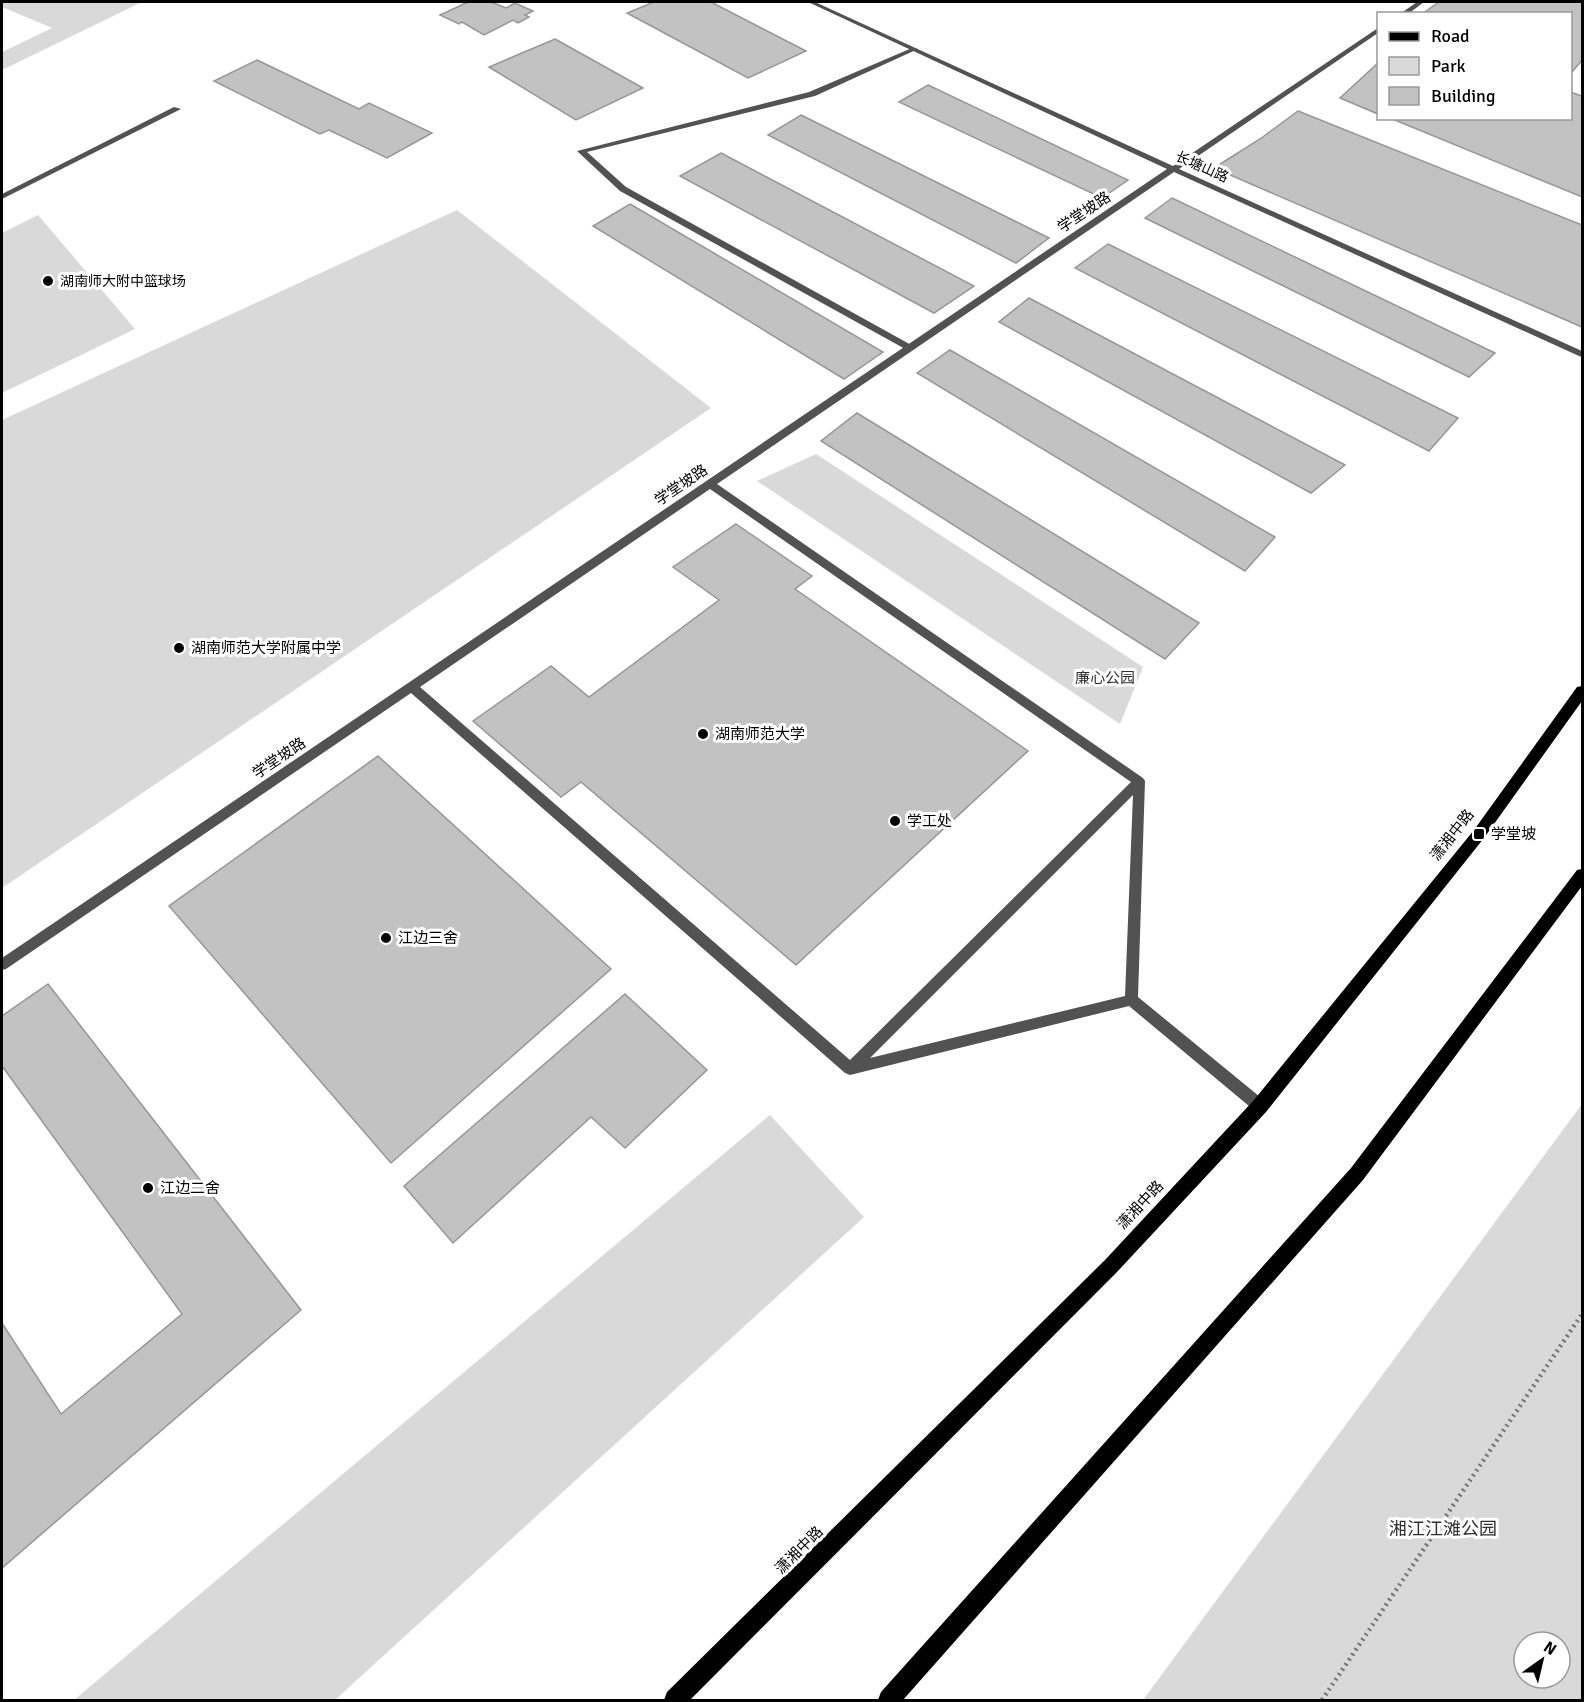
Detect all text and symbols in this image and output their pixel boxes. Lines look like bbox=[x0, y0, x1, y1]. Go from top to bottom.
legend bbox=[1377, 12, 1572, 120]
text: Road bbox=[1431, 25, 1470, 47]
text: Park bbox=[1431, 55, 1466, 77]
text: Building bbox=[1431, 85, 1495, 107]
street label: 长塘山路 bbox=[1173, 148, 1231, 186]
street label: 学堂坡路 bbox=[1054, 188, 1114, 236]
place label: 湖南师大附中篮球场 bbox=[60, 273, 186, 290]
marker: 湖南师大附中篮球场 bbox=[41, 274, 55, 288]
street label: 学堂坡路 bbox=[651, 461, 711, 509]
place label: 湖南师范大学附属中学 bbox=[191, 639, 341, 657]
marker: 湖南师范大学附属中学 bbox=[172, 641, 186, 655]
park label: 廉心公园 bbox=[1075, 669, 1135, 687]
place label: 湖南师范大学 bbox=[715, 725, 805, 743]
marker: 湖南师范大学 bbox=[696, 727, 710, 741]
street label: 学堂坡路 bbox=[249, 734, 309, 782]
street label: 潇湘中路 bbox=[1426, 806, 1478, 864]
place label: 学工处 bbox=[907, 812, 952, 830]
marker: 学工处 bbox=[888, 814, 902, 828]
place label: 学堂坡 bbox=[1491, 825, 1536, 843]
marker: 学堂坡 bbox=[1472, 827, 1486, 841]
place label: 江边三舍 bbox=[398, 929, 458, 947]
marker: 江边三舍 bbox=[379, 931, 393, 945]
street label: 潇湘中路 bbox=[1113, 1177, 1167, 1233]
place label: 江边二舍 bbox=[160, 1179, 220, 1197]
marker: 江边二舍 bbox=[141, 1181, 155, 1195]
park label: 湘江江滩公园 bbox=[1389, 1518, 1497, 1540]
street label: 潇湘中路 bbox=[771, 1522, 827, 1578]
north arrow bbox=[1512, 1630, 1572, 1690]
text: N bbox=[1540, 1637, 1560, 1660]

